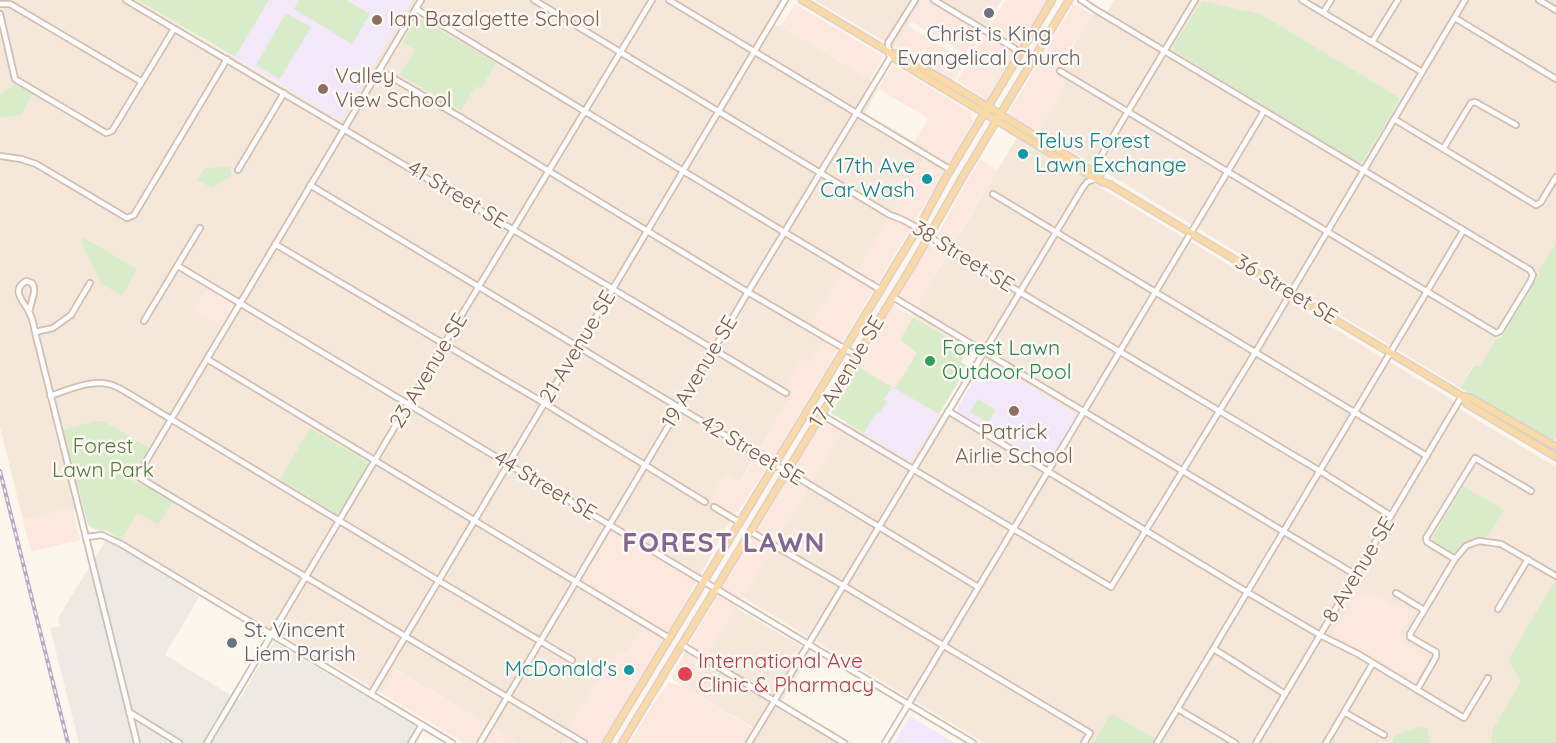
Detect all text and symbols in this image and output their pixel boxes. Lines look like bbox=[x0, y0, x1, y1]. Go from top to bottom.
marker: Christ is King Evangelical Church bbox=[982, 6, 996, 20]
place label: Ian Bazalgette School bbox=[389, 7, 600, 33]
marker: Ian Bazalgette School bbox=[370, 13, 384, 27]
place label: Christ is King Evangelical Church bbox=[897, 22, 1081, 72]
place label: Valley View School bbox=[335, 64, 452, 114]
marker: Valley View School bbox=[316, 82, 330, 96]
place label: Telus Forest Lawn Exchange bbox=[1035, 129, 1187, 179]
marker: Telus Forest Lawn Exchange bbox=[1016, 147, 1030, 161]
place label: 17th Ave Car Wash bbox=[820, 154, 915, 204]
street label: 41 Street SE bbox=[403, 156, 511, 234]
marker: 17th Ave Car Wash bbox=[920, 172, 934, 186]
street label: 38 Street SE bbox=[908, 216, 1018, 298]
street label: 36 Street SE bbox=[1230, 250, 1342, 330]
street label: 21 Avenue SE bbox=[535, 286, 621, 408]
street label: 23 Avenue SE bbox=[385, 309, 473, 433]
street label: 19 Avenue SE bbox=[657, 311, 743, 433]
street label: 17 Avenue SE bbox=[804, 312, 890, 432]
place label: Forest Lawn Outdoor Pool bbox=[942, 336, 1071, 386]
marker: Forest Lawn Outdoor Pool bbox=[923, 354, 937, 368]
marker: Patrick Airlie School bbox=[1007, 404, 1021, 418]
street label: 42 Street SE bbox=[696, 411, 808, 491]
place label: Patrick Airlie School bbox=[955, 420, 1073, 470]
park label: Forest Lawn Park bbox=[52, 434, 154, 484]
street label: 44 Street SE bbox=[489, 446, 601, 526]
street label: 8 Avenue SE bbox=[1318, 513, 1400, 627]
district label: FOREST LAWN bbox=[622, 528, 826, 560]
place label: St. Vincent Liem Parish bbox=[244, 618, 356, 668]
marker: St. Vincent Liem Parish bbox=[225, 636, 239, 650]
place label: International Ave Clinic & Pharmacy bbox=[698, 649, 874, 699]
place label: McDonald's bbox=[505, 657, 617, 683]
marker: McDonald's bbox=[622, 663, 636, 677]
marker: International Ave Clinic & Pharmacy bbox=[676, 665, 694, 683]

